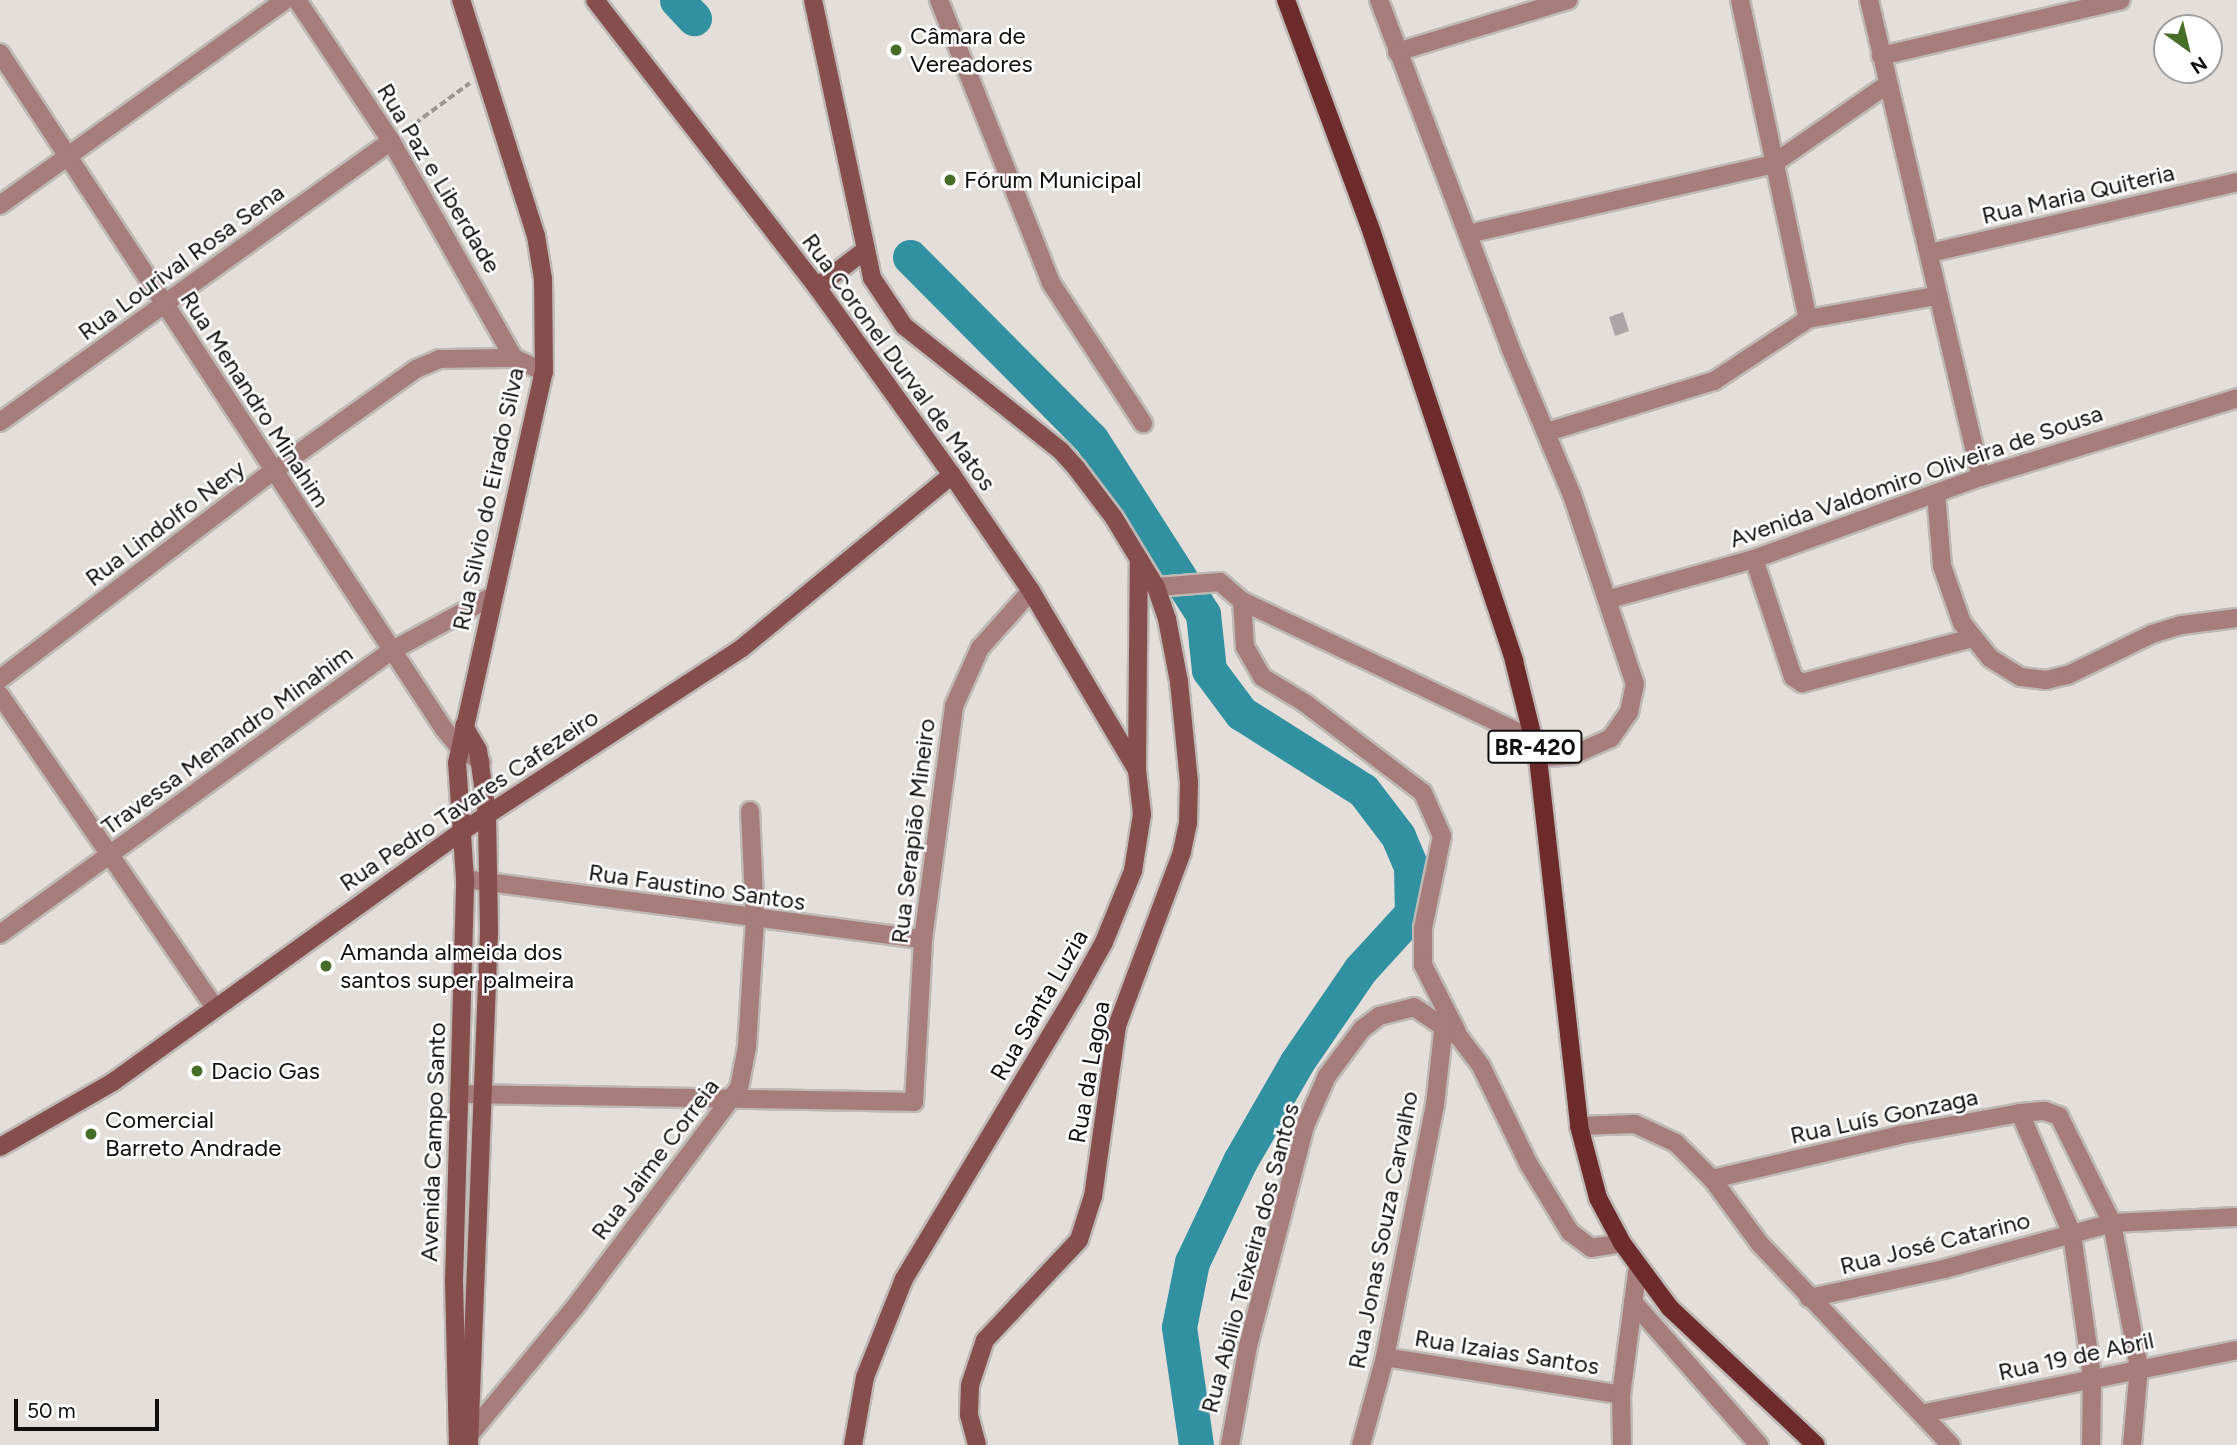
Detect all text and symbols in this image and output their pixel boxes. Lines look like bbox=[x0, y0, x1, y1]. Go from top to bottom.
north arrow bbox=[2153, 14, 2223, 84]
place label: Câmara de Vereadores bbox=[910, 22, 1033, 78]
marker: Câmara de Vereadores bbox=[888, 42, 904, 58]
text: N bbox=[2186, 52, 2211, 79]
street label: Rua Paz e Liberdade bbox=[371, 78, 507, 278]
street label: Rua Maria Quiteria bbox=[1979, 158, 2177, 230]
place label: Fórum Municipal bbox=[964, 166, 1142, 194]
marker: Fórum Municipal bbox=[942, 172, 958, 188]
street label: Rua Lourival Rosa Sena bbox=[72, 178, 290, 346]
street label: Rua Coronel Durval de Matos bbox=[796, 228, 1002, 496]
street label: Rua Menandro Minahim bbox=[174, 286, 336, 512]
street label: Rua Silvio do Eirado Silva bbox=[446, 365, 530, 633]
street label: Avenida Valdomiro Oliveira de Sousa bbox=[1726, 398, 2106, 554]
street label: Rua Lindolfo Nery bbox=[80, 454, 250, 592]
street label: Travessa Menandro Minahim bbox=[96, 639, 358, 841]
street label: Rua Pedro Tavares Cafezeiro bbox=[334, 703, 604, 897]
street label: Rua Serapião Mineiro bbox=[885, 717, 941, 945]
road number: BR-420 bbox=[1486, 727, 1584, 766]
street label: Rua Faustino Santos bbox=[587, 858, 807, 916]
street label: Rua Santa Luzia bbox=[984, 924, 1094, 1086]
place label: Amanda almeida dos santos super palmeira bbox=[340, 938, 574, 994]
marker: Amanda almeida dos santos super palmeira bbox=[318, 958, 334, 974]
street label: Rua da Lagoa bbox=[1062, 999, 1116, 1145]
street label: Avenida Campo Santo bbox=[414, 1022, 452, 1262]
place label: Dacio Gas bbox=[211, 1057, 320, 1085]
marker: Dacio Gas bbox=[189, 1063, 205, 1079]
street label: Rua Jaime Correia bbox=[585, 1073, 725, 1245]
street label: Rua Luís Gonzaga bbox=[1788, 1082, 1980, 1150]
street label: Rua Jonas Souza Carvalho bbox=[1342, 1089, 1424, 1371]
street label: Rua Abilio Teixeira dos Santos bbox=[1195, 1100, 1305, 1416]
place label: Comercial Barreto Andrade bbox=[105, 1106, 281, 1162]
marker: Comercial Barreto Andrade bbox=[83, 1126, 99, 1142]
street label: Rua José Catarino bbox=[1837, 1205, 2033, 1281]
street label: Rua Izaias Santos bbox=[1413, 1323, 1601, 1381]
street label: Rua 19 de Abril bbox=[1996, 1325, 2156, 1387]
scale bar bbox=[18, 1386, 163, 1430]
text: 50 m bbox=[27, 1398, 76, 1423]

